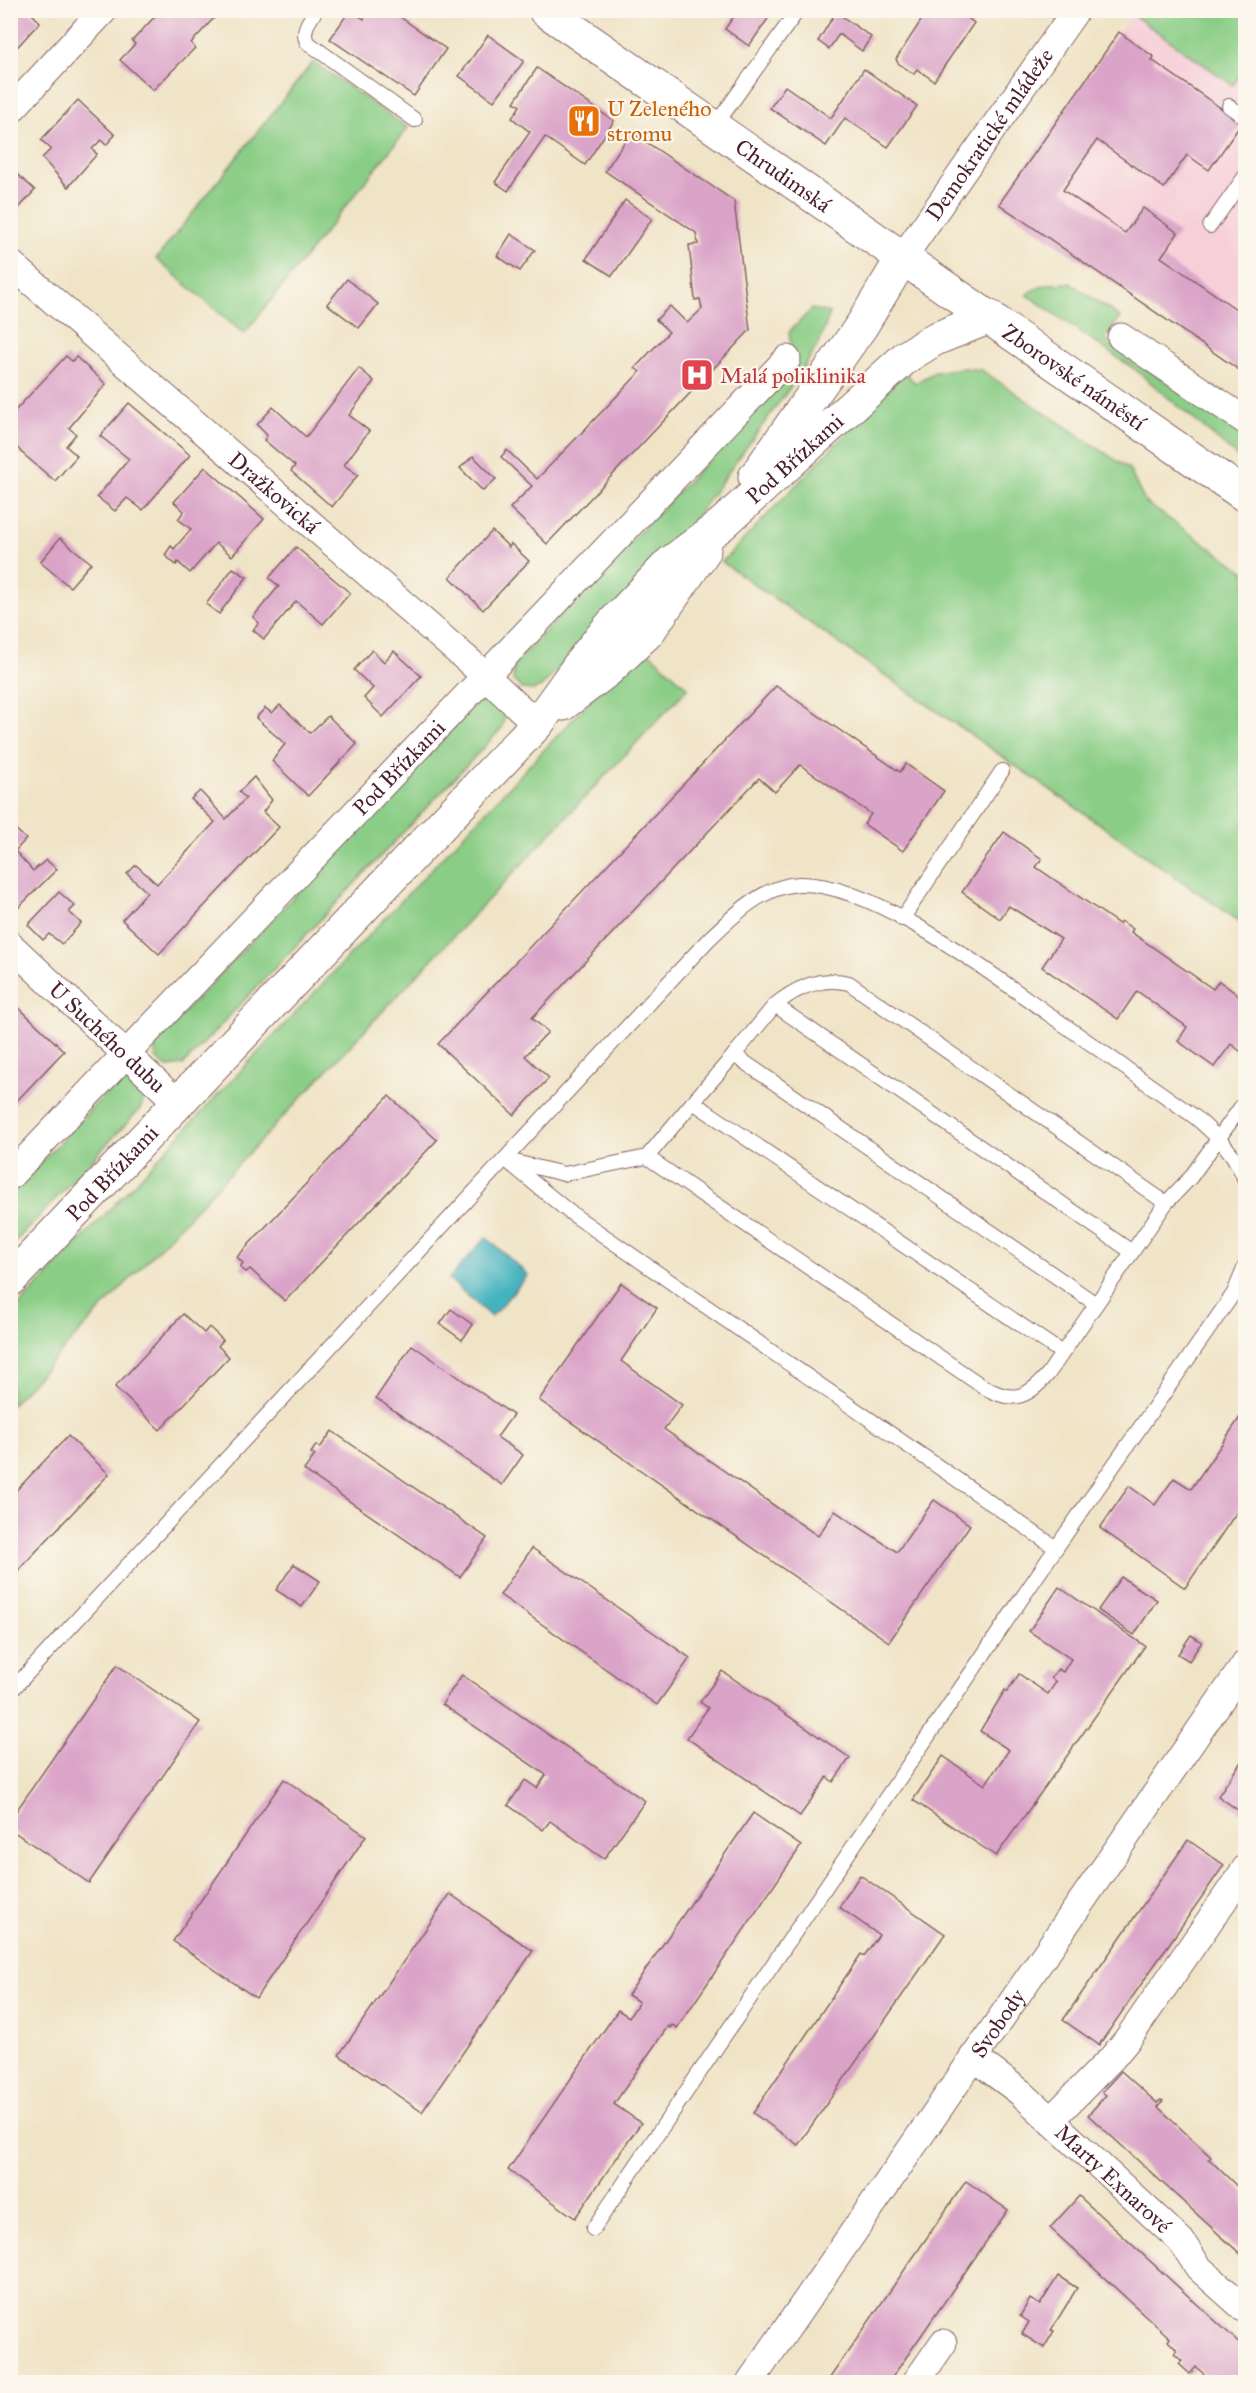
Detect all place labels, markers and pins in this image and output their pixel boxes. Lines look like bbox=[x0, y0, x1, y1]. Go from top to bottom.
place label: U Zeleného stromu bbox=[607, 95, 711, 147]
restaurant icon: U Zeleného stromu bbox=[566, 103, 602, 139]
hospital icon: Malá poliklinika bbox=[679, 357, 715, 393]
place label: Malá poliklinika bbox=[720, 362, 867, 389]

